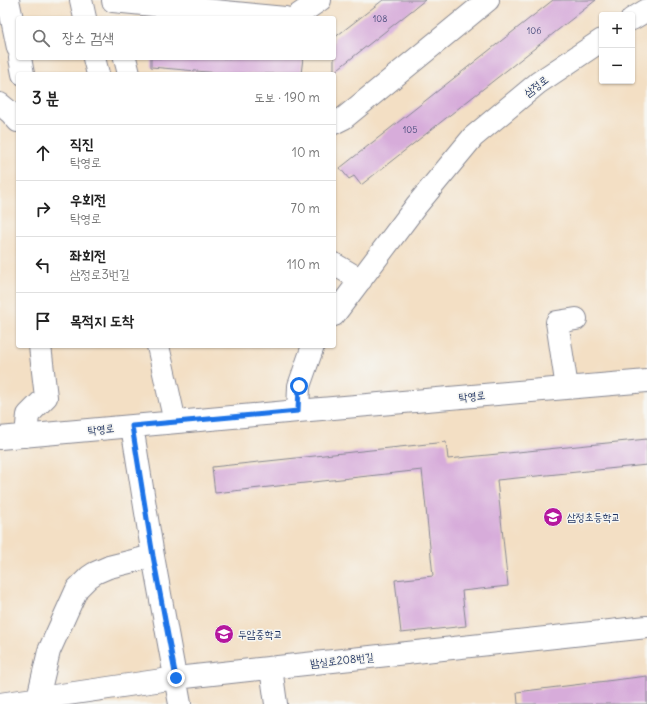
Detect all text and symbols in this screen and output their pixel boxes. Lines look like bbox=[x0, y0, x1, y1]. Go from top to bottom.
map controls bbox=[599, 12, 635, 84]
button: + bbox=[599, 12, 635, 48]
house number: 108 bbox=[373, 13, 387, 24]
search box bbox=[16, 16, 336, 60]
house number: 106 bbox=[527, 25, 541, 36]
icon: search bbox=[30, 27, 52, 49]
text: 장소 검색 bbox=[62, 28, 114, 47]
button: − bbox=[599, 48, 635, 84]
street label: 삼정로 bbox=[521, 72, 551, 100]
text: 3 분 bbox=[32, 87, 59, 109]
text: 도보 · 190 m bbox=[254, 89, 320, 106]
house number: 105 bbox=[403, 124, 417, 135]
text: 직진 bbox=[70, 134, 94, 153]
icon: ahead bbox=[32, 142, 54, 164]
text: 10 m bbox=[292, 144, 320, 161]
text: 탁영로 bbox=[70, 154, 101, 171]
text: 우회전 bbox=[70, 190, 106, 209]
icon: right bbox=[32, 198, 54, 220]
text: 70 m bbox=[291, 200, 320, 217]
text: 탁영로 bbox=[70, 210, 101, 227]
text: 좌회전 bbox=[70, 246, 106, 265]
icon: left bbox=[32, 254, 54, 276]
text: 110 m bbox=[287, 256, 320, 273]
text: 삼정로3번길 bbox=[70, 266, 130, 283]
icon: arrive bbox=[32, 310, 54, 332]
text: 목적지 도착 bbox=[70, 311, 134, 330]
route start bbox=[290, 377, 308, 395]
street label: 탁영로 bbox=[458, 388, 486, 404]
street label: 탁영로 bbox=[87, 421, 115, 437]
school or university icon: 삼정초등학교 bbox=[542, 506, 564, 528]
place label: 삼정초등학교 bbox=[567, 510, 620, 524]
school or university icon: 두암중학교 bbox=[213, 623, 235, 645]
place label: 두암중학교 bbox=[238, 627, 282, 641]
street label: 밤실로208번길 bbox=[310, 650, 375, 670]
route end bbox=[167, 669, 185, 687]

